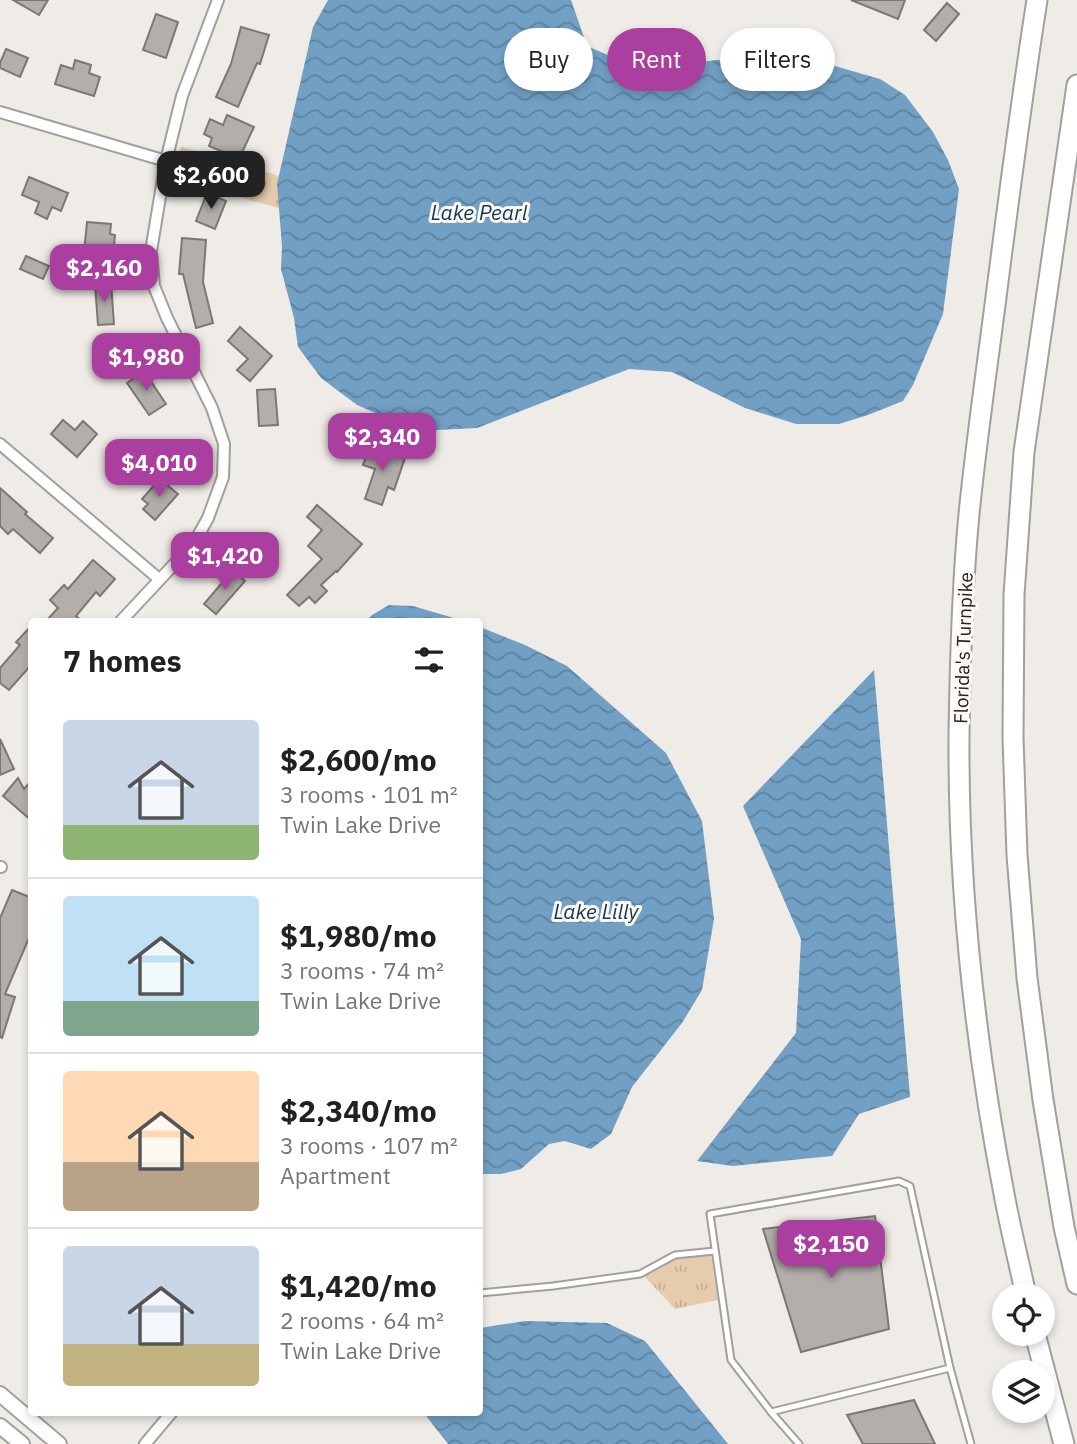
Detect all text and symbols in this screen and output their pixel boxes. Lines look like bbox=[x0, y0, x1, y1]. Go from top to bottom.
chip: Buy bbox=[504, 28, 593, 91]
chip: Rent bbox=[607, 28, 706, 91]
chip: Filters bbox=[720, 28, 835, 91]
pin: $2,600 bbox=[154, 152, 268, 211]
text: $2,600 bbox=[173, 159, 249, 189]
water label: Lake Pearl bbox=[431, 198, 528, 226]
pin: $2,160 bbox=[47, 244, 161, 304]
text: $2,160 bbox=[66, 252, 142, 282]
pin: $1,980 bbox=[89, 334, 203, 393]
text: $1,980 bbox=[108, 341, 184, 371]
pin: $2,340 bbox=[325, 414, 439, 473]
text: $2,340 bbox=[344, 421, 420, 451]
pin: $4,010 bbox=[102, 440, 216, 499]
text: $4,010 bbox=[121, 447, 197, 477]
pin: $1,420 bbox=[168, 532, 282, 592]
text: $1,420 bbox=[187, 540, 263, 570]
street label: Florida's Turnpike bbox=[948, 572, 978, 724]
text: 7 homes bbox=[63, 641, 182, 680]
icon: filters bbox=[410, 641, 448, 679]
text: $2,600/mo bbox=[280, 740, 437, 779]
icon: home bbox=[119, 748, 203, 832]
text: 3 rooms · 101 m² bbox=[280, 779, 458, 809]
text: Twin Lake Drive bbox=[280, 809, 441, 839]
water label: Lake Lilly bbox=[553, 897, 639, 925]
text: $1,980/mo bbox=[280, 916, 437, 955]
icon: home bbox=[119, 924, 203, 1008]
text: 3 rooms · 74 m² bbox=[280, 955, 444, 985]
text: Twin Lake Drive bbox=[280, 985, 441, 1015]
text: $2,340/mo bbox=[280, 1091, 437, 1130]
icon: home bbox=[119, 1099, 203, 1183]
text: 3 rooms · 107 m² bbox=[280, 1130, 458, 1160]
text: Apartment bbox=[280, 1160, 391, 1190]
pin: $2,150 bbox=[774, 1220, 888, 1280]
text: $2,150 bbox=[793, 1228, 869, 1258]
text: $1,420/mo bbox=[280, 1266, 437, 1305]
icon: home bbox=[119, 1274, 203, 1358]
map controls bbox=[992, 1283, 1055, 1423]
button: locate bbox=[992, 1283, 1055, 1346]
text: 2 rooms · 64 m² bbox=[280, 1305, 444, 1335]
text: Twin Lake Drive bbox=[280, 1335, 441, 1365]
button: layers bbox=[992, 1360, 1055, 1423]

